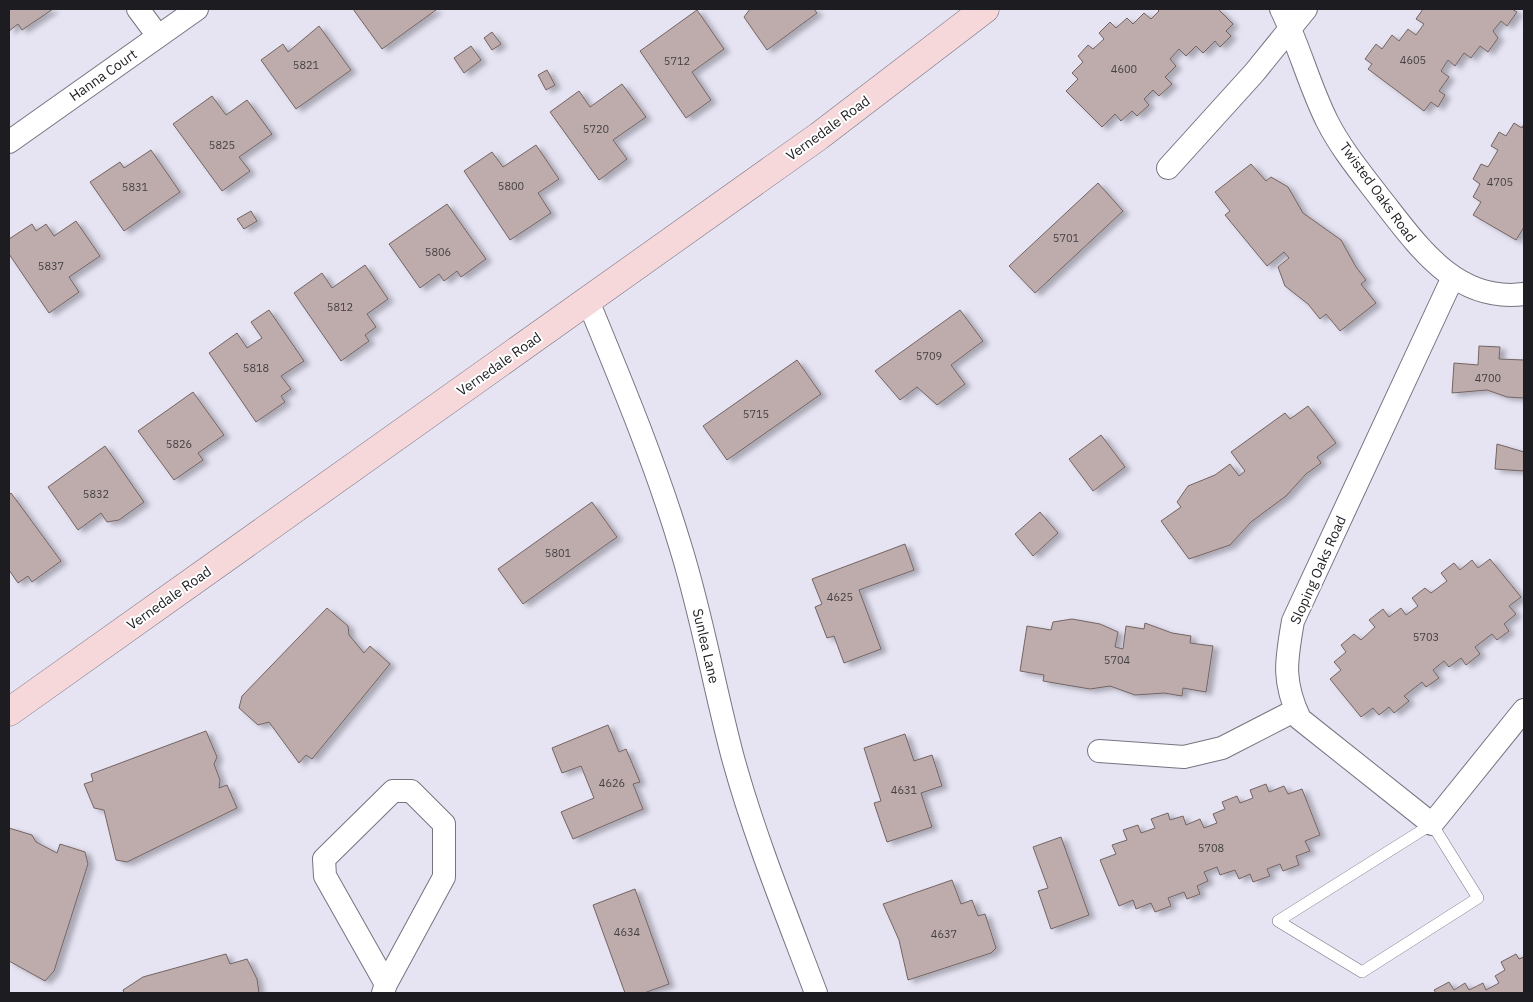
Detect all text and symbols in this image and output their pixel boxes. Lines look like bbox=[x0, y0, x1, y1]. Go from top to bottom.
street label: Hanna Court bbox=[66, 45, 140, 105]
house number: 4605 bbox=[1400, 53, 1426, 67]
house number: 5712 bbox=[664, 54, 690, 68]
house number: 5821 bbox=[293, 58, 320, 72]
house number: 4600 bbox=[1111, 62, 1137, 76]
street label: Vernedale Road bbox=[783, 92, 873, 164]
house number: 5720 bbox=[583, 122, 609, 136]
house number: 5825 bbox=[209, 138, 235, 152]
street label: Twisted Oaks Road bbox=[1336, 138, 1420, 246]
house number: 4705 bbox=[1487, 175, 1513, 189]
house number: 5800 bbox=[498, 179, 524, 193]
house number: 5831 bbox=[122, 180, 149, 194]
house number: 5701 bbox=[1053, 231, 1080, 245]
house number: 5806 bbox=[425, 245, 451, 259]
house number: 5837 bbox=[38, 259, 64, 273]
house number: 5812 bbox=[327, 300, 353, 314]
street label: Vernedale Road bbox=[453, 328, 545, 400]
house number: 5709 bbox=[916, 349, 942, 363]
house number: 5818 bbox=[243, 361, 269, 375]
house number: 4700 bbox=[1475, 371, 1501, 385]
house number: 5715 bbox=[743, 407, 769, 421]
house number: 5826 bbox=[166, 437, 192, 451]
house number: 5832 bbox=[83, 487, 109, 501]
street label: Sloping Oaks Road bbox=[1286, 513, 1350, 627]
house number: 5801 bbox=[545, 546, 572, 560]
street label: Vernedale Road bbox=[123, 562, 215, 634]
house number: 4625 bbox=[827, 590, 853, 604]
street label: Sunlea Lane bbox=[689, 607, 723, 686]
house number: 5703 bbox=[1413, 630, 1439, 644]
house number: 5704 bbox=[1104, 653, 1131, 667]
house number: 4626 bbox=[599, 776, 625, 790]
house number: 4631 bbox=[891, 783, 918, 797]
house number: 5708 bbox=[1198, 841, 1224, 855]
house number: 4634 bbox=[614, 925, 641, 939]
house number: 4637 bbox=[931, 927, 957, 941]

